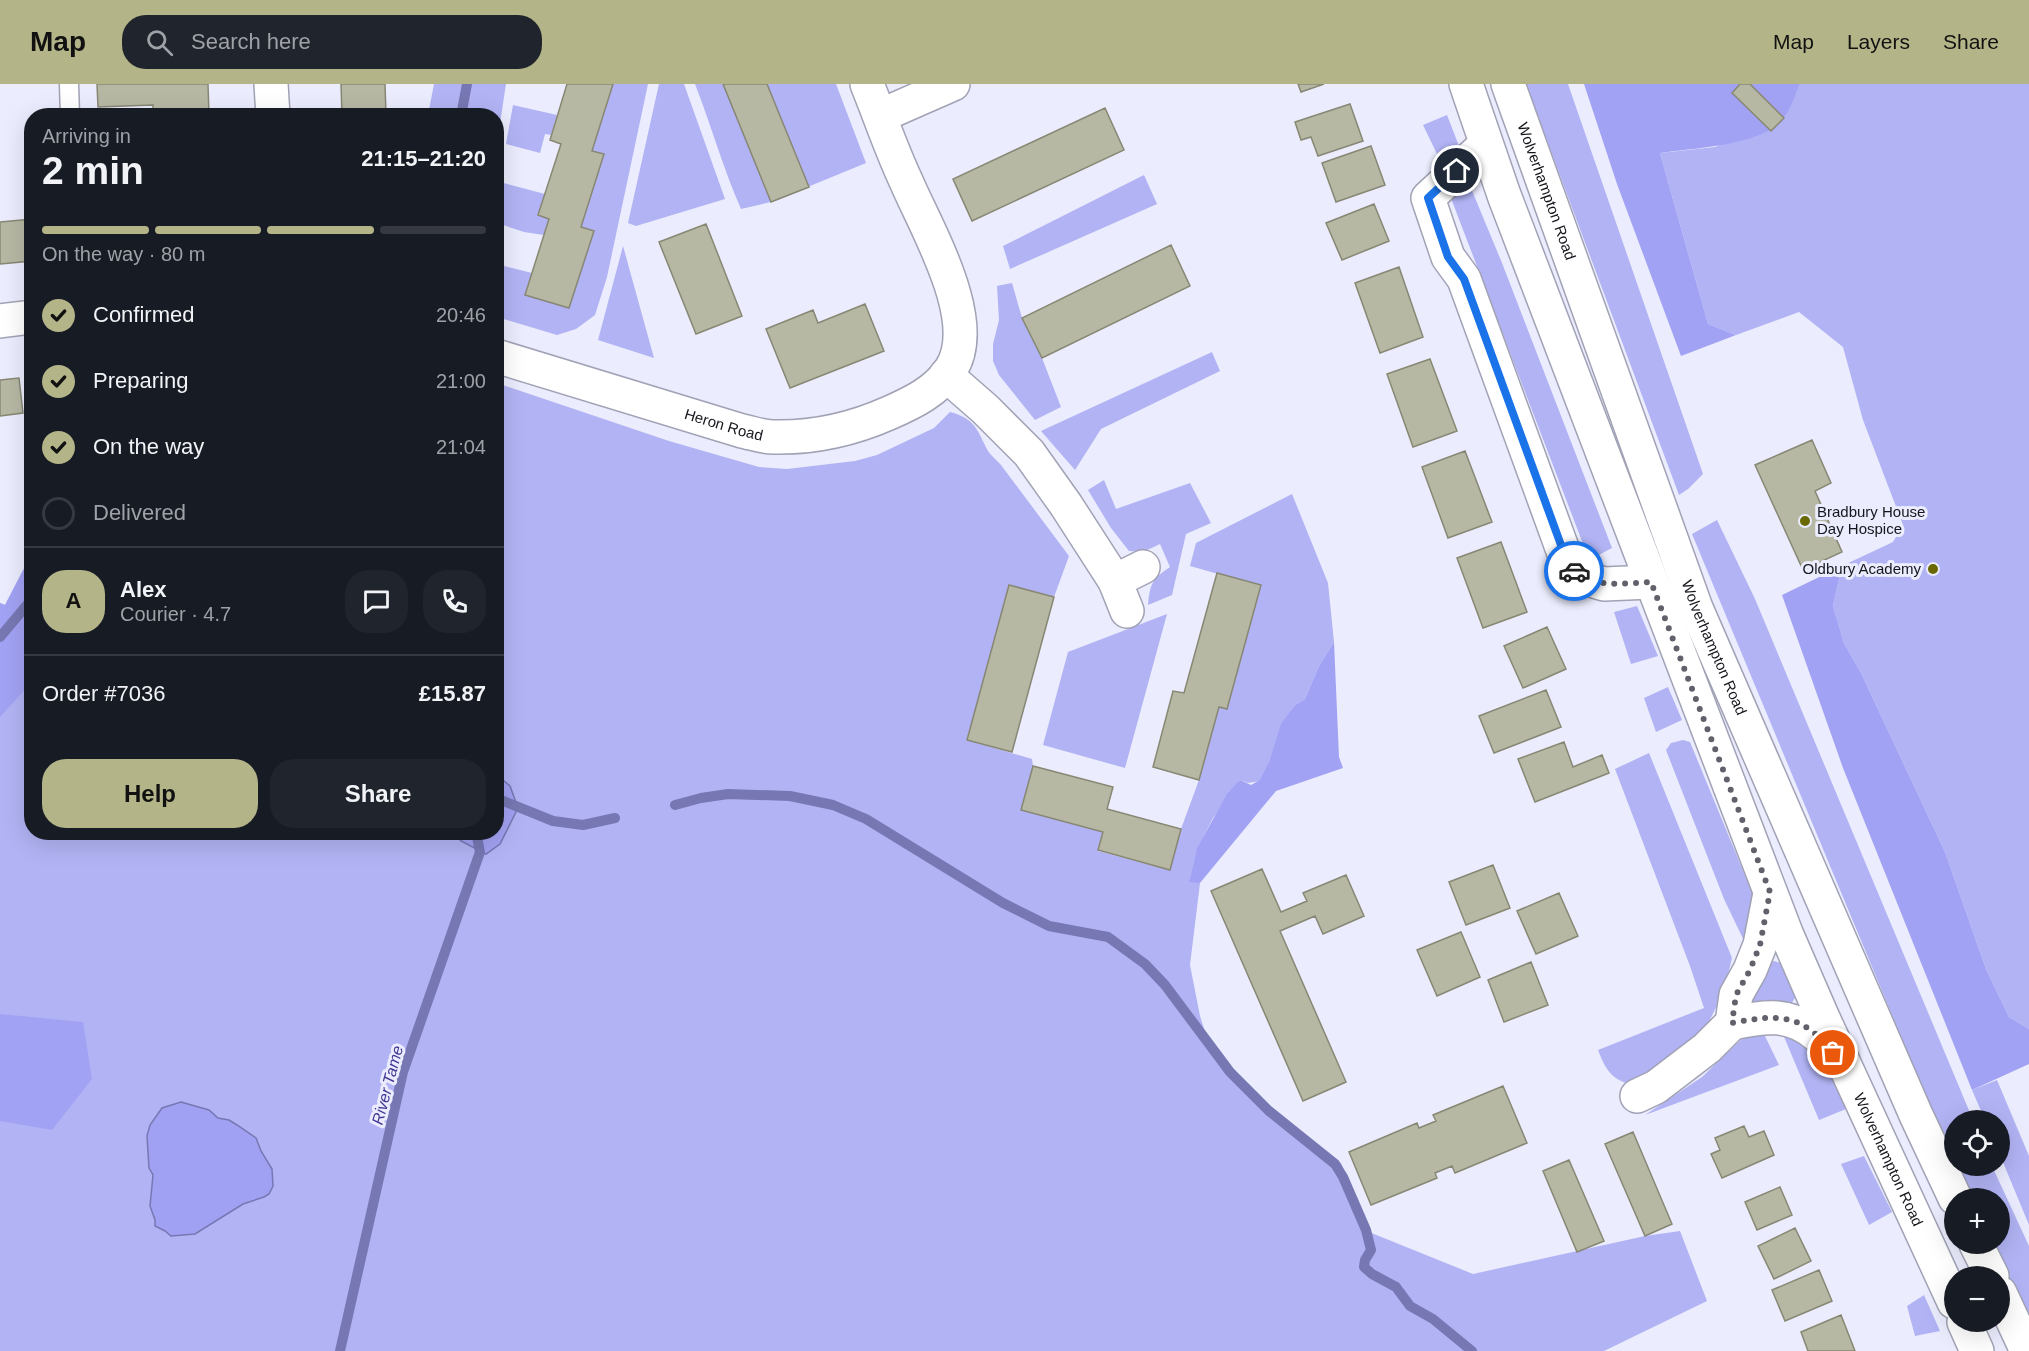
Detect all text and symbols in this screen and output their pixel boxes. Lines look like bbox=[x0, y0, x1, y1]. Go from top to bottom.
search box bbox=[122, 15, 542, 69]
text: Map bbox=[30, 26, 86, 57]
icon: search bbox=[143, 26, 176, 59]
text: Search here bbox=[191, 29, 311, 54]
text: Map bbox=[1773, 30, 1814, 53]
text: Layers bbox=[1847, 30, 1910, 53]
text: Share bbox=[1943, 30, 1999, 53]
street label: Wolverhampton Road bbox=[1515, 120, 1579, 262]
text: Arriving in bbox=[42, 125, 131, 147]
pin bbox=[1431, 145, 1482, 196]
text: 21:15–21:20 bbox=[361, 146, 486, 171]
text: 2 min bbox=[42, 149, 144, 192]
icon: home bbox=[1440, 154, 1473, 187]
text: On the way · 80 m bbox=[42, 243, 205, 265]
icon: check bbox=[42, 299, 75, 332]
text: Confirmed bbox=[93, 302, 194, 327]
text: 20:46 bbox=[436, 304, 486, 326]
icon: check bbox=[42, 365, 75, 398]
text: Preparing bbox=[93, 368, 188, 393]
text: 21:00 bbox=[436, 370, 486, 392]
street label: Heron Road bbox=[683, 405, 765, 444]
icon: check bbox=[42, 431, 75, 464]
text: On the way bbox=[93, 434, 204, 459]
text: 21:04 bbox=[436, 436, 486, 458]
text: Delivered bbox=[93, 500, 186, 525]
place label: Bradbury House Day Hospice bbox=[1817, 503, 1925, 537]
marker: Bradbury House Day Hospice bbox=[1798, 514, 1812, 528]
courier bbox=[1544, 541, 1604, 601]
icon: car bbox=[1558, 555, 1591, 588]
place label: Oldbury Academy bbox=[1803, 560, 1921, 577]
marker: Oldbury Academy bbox=[1926, 562, 1940, 576]
button: chat bbox=[345, 570, 408, 633]
button: phone bbox=[423, 570, 486, 633]
text: Alex bbox=[120, 577, 166, 602]
street label: Wolverhampton Road bbox=[1679, 578, 1750, 717]
text: A bbox=[66, 588, 81, 613]
text: Courier · 4.7 bbox=[120, 603, 231, 625]
text: Order #7036 bbox=[42, 681, 166, 706]
text: £15.87 bbox=[419, 681, 486, 706]
button: Help bbox=[42, 759, 258, 828]
button: Share bbox=[270, 759, 486, 828]
pin bbox=[1807, 1027, 1858, 1078]
icon: bag bbox=[1816, 1036, 1849, 1069]
water label: River Tame bbox=[369, 1044, 406, 1127]
street label: Wolverhampton Road bbox=[1851, 1090, 1927, 1229]
map controls bbox=[1944, 1110, 2010, 1332]
button: locate bbox=[1944, 1110, 2010, 1176]
button: + bbox=[1944, 1188, 2010, 1254]
button: − bbox=[1944, 1266, 2010, 1332]

